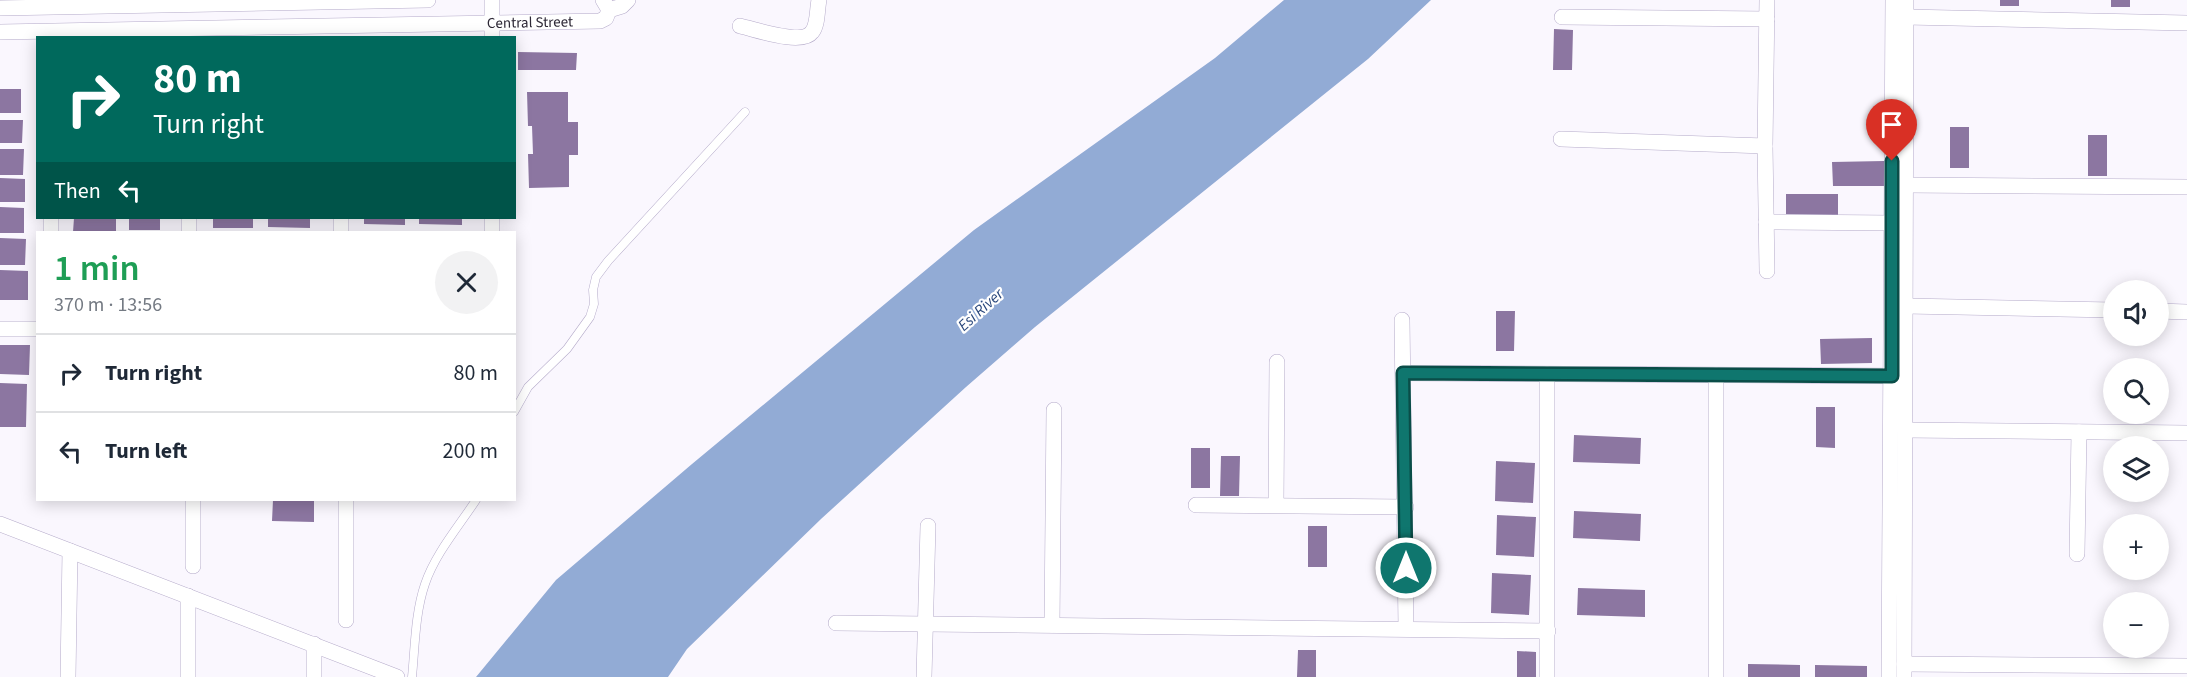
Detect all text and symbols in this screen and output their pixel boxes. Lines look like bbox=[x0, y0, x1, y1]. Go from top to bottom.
street label: Central Street bbox=[487, 11, 573, 34]
text: 80 m bbox=[153, 49, 242, 109]
icon: right bbox=[54, 60, 132, 138]
pin bbox=[1866, 99, 1917, 161]
text: Turn right bbox=[153, 105, 264, 144]
icon: arrive bbox=[1875, 108, 1908, 141]
icon: left bbox=[113, 174, 146, 207]
text: Then bbox=[54, 175, 101, 207]
text: 1 min bbox=[54, 243, 140, 294]
button: close bbox=[435, 251, 498, 314]
map controls bbox=[2103, 280, 2169, 658]
button: sound bbox=[2103, 280, 2169, 346]
water label: Esi River bbox=[953, 282, 1009, 336]
text: 370 m · 13:56 bbox=[54, 291, 162, 319]
icon: right bbox=[54, 357, 87, 390]
text: Turn right bbox=[105, 357, 202, 389]
text: 80 m bbox=[453, 357, 498, 389]
button: search bbox=[2103, 358, 2169, 424]
icon: left bbox=[54, 435, 87, 468]
text: Turn left bbox=[105, 435, 187, 467]
text: 200 m bbox=[443, 435, 498, 467]
button: layers bbox=[2103, 436, 2169, 502]
button: + bbox=[2103, 514, 2169, 580]
position arrow bbox=[1374, 536, 1438, 600]
button: − bbox=[2103, 592, 2169, 658]

